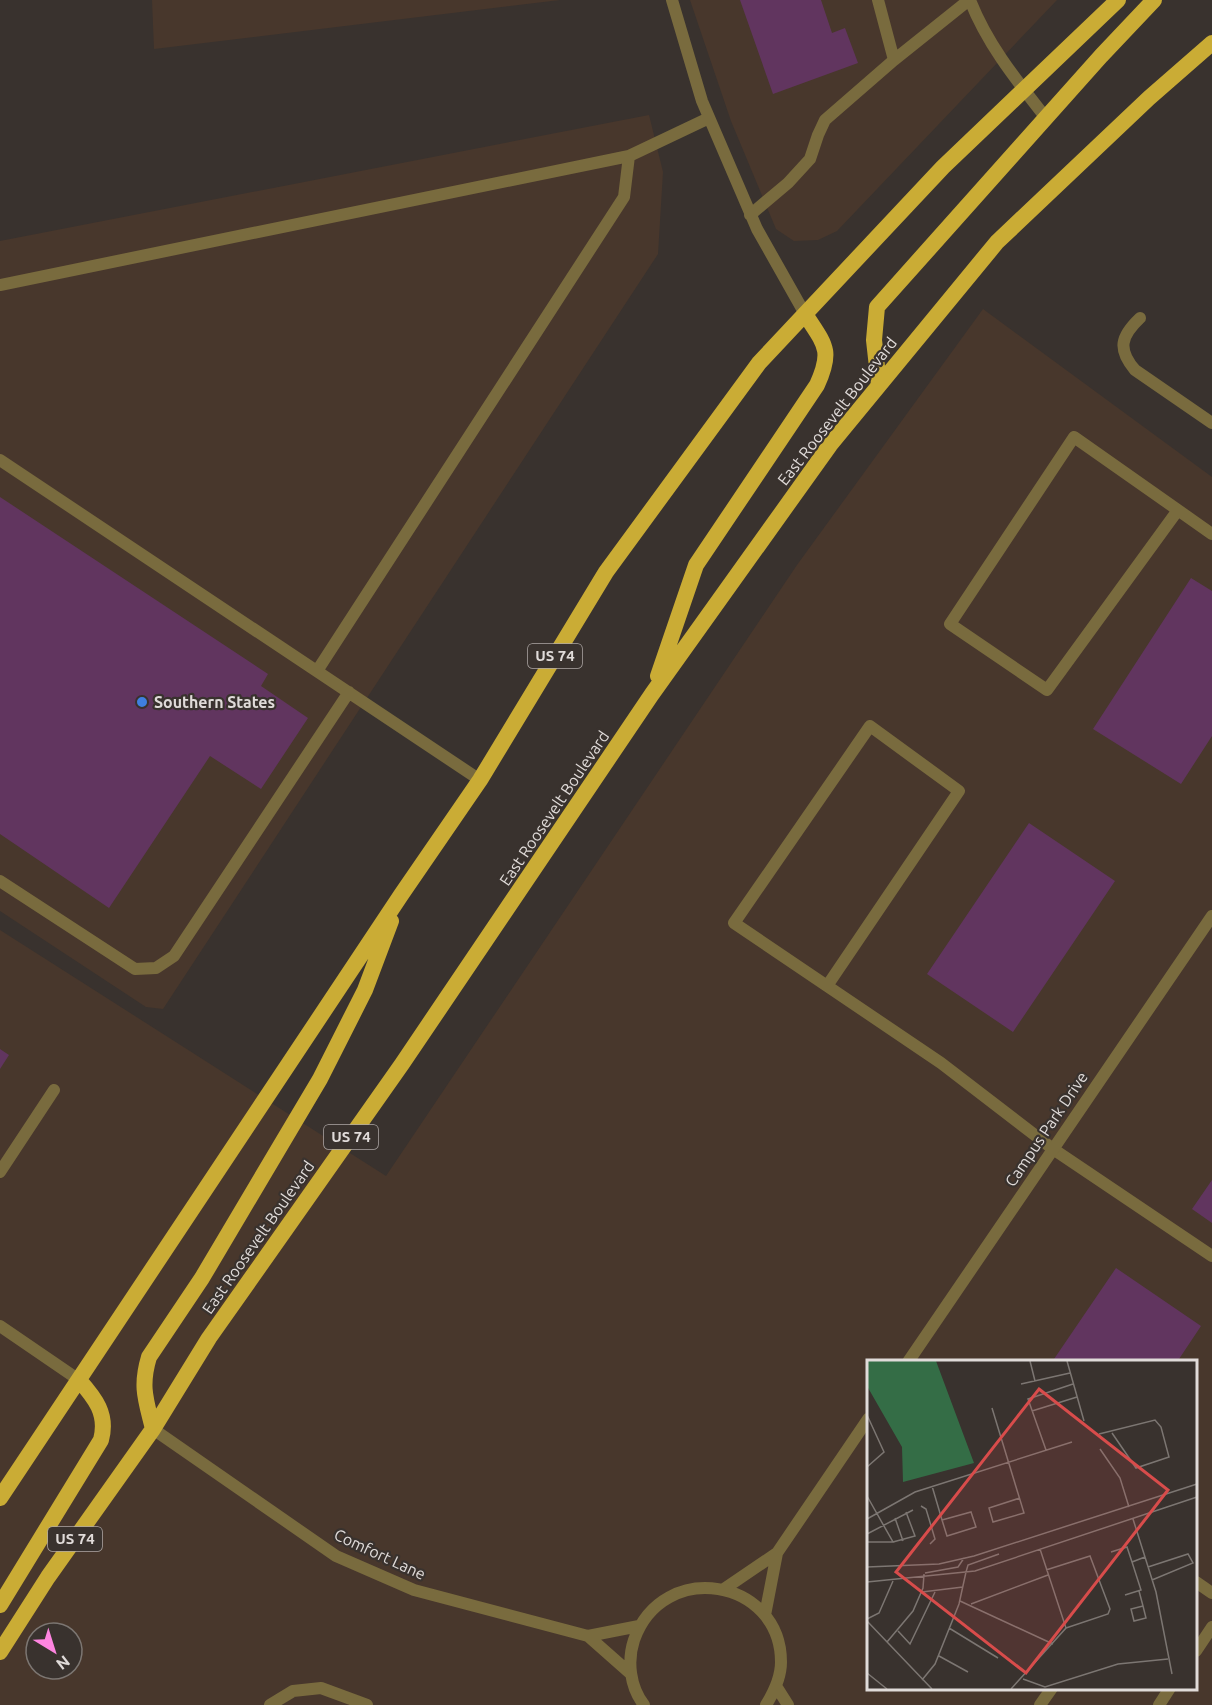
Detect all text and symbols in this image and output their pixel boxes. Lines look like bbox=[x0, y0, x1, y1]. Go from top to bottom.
street label: East Roosevelt Boulevard bbox=[774, 334, 900, 488]
road number: US 74 bbox=[528, 644, 582, 668]
place label: Southern States bbox=[154, 693, 275, 711]
marker: Southern States bbox=[135, 695, 149, 709]
street label: East Roosevelt Boulevard bbox=[496, 727, 612, 889]
street label: Campus Park Drive bbox=[1001, 1068, 1091, 1190]
road number: US 74 bbox=[324, 1125, 378, 1149]
street label: East Roosevelt Boulevard bbox=[198, 1157, 318, 1317]
inset map bbox=[867, 1360, 1197, 1690]
street label: Comfort Lane bbox=[331, 1525, 429, 1583]
road number: US 74 bbox=[48, 1527, 102, 1551]
north arrow bbox=[24, 1621, 84, 1681]
text: N bbox=[53, 1652, 73, 1674]

